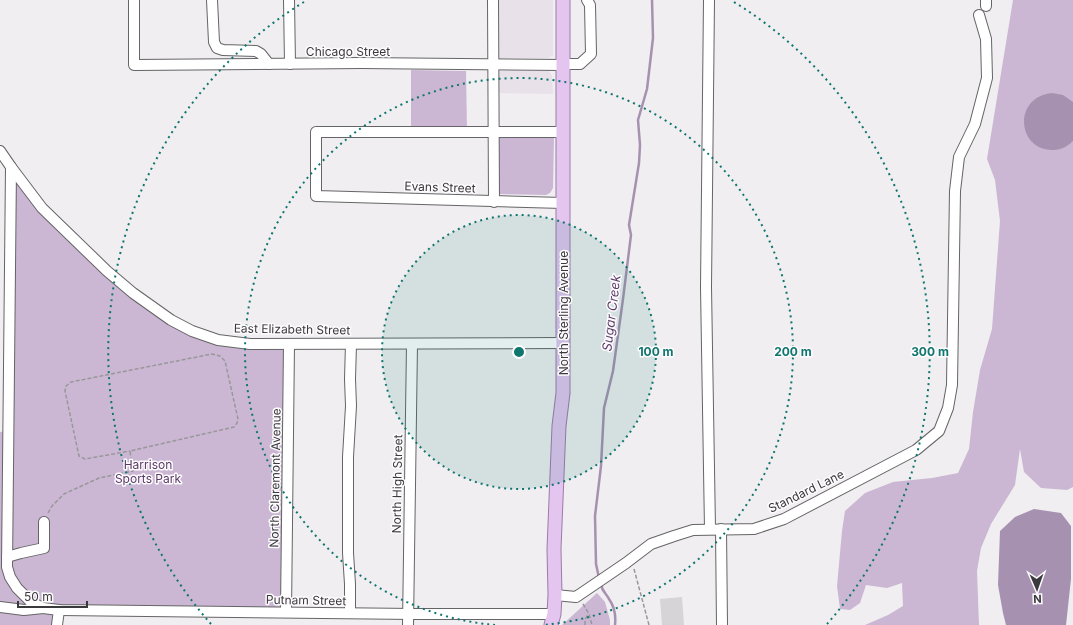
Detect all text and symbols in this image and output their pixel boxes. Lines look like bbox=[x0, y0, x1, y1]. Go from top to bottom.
street label: Chicago Street bbox=[306, 44, 390, 59]
street label: Evans Street bbox=[404, 178, 476, 196]
street label: North Sterling Avenue bbox=[556, 251, 571, 375]
water label: Sugar Creek bbox=[598, 273, 624, 352]
street label: East Elizabeth Street bbox=[234, 320, 350, 338]
text: 100 m bbox=[638, 344, 674, 359]
text: 200 m bbox=[774, 344, 812, 359]
text: 300 m bbox=[911, 344, 949, 359]
centre of rings bbox=[512, 345, 526, 359]
street label: North Claremont Avenue bbox=[266, 408, 284, 548]
street label: North High Street bbox=[389, 434, 405, 534]
park label: Harrison Sports Park bbox=[115, 457, 181, 486]
street label: Standard Lane bbox=[766, 466, 846, 516]
north arrow bbox=[1017, 569, 1057, 609]
scale bar bbox=[18, 583, 87, 609]
text: 50 m bbox=[24, 589, 53, 604]
street label: Putnam Street bbox=[266, 592, 346, 608]
text: N bbox=[1033, 592, 1042, 606]

